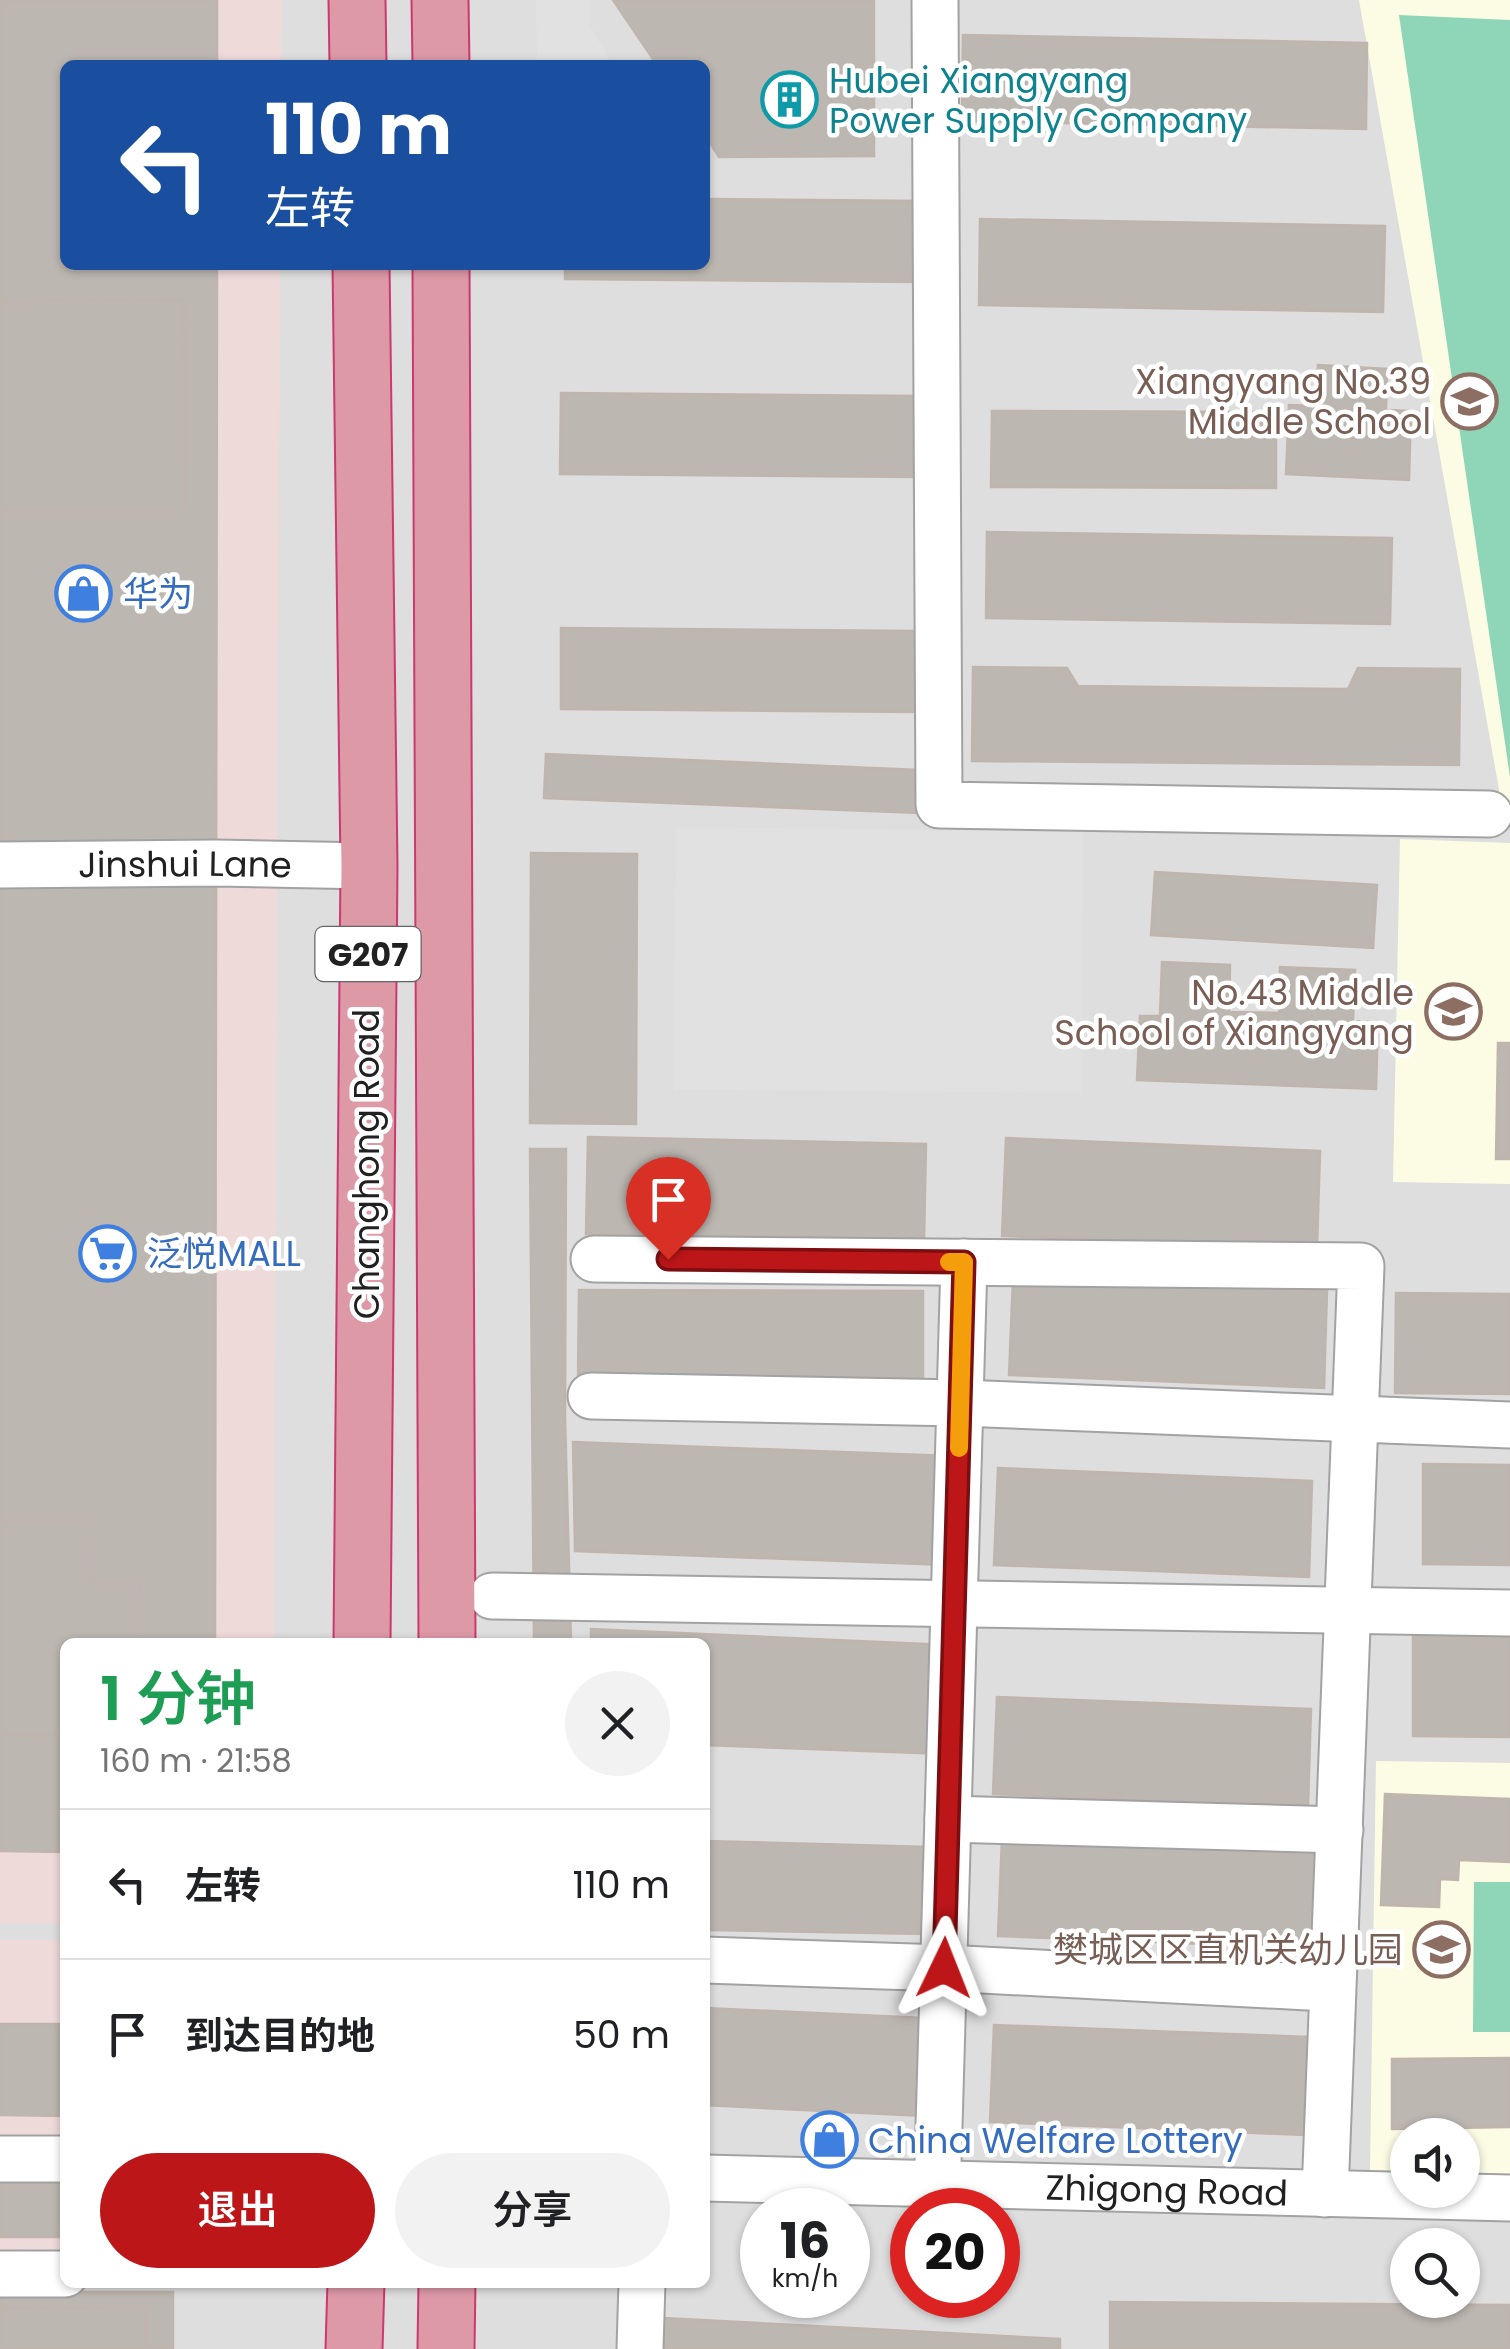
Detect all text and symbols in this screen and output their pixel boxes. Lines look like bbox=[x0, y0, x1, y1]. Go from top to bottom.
place label: Hubei Xiangyang Power Supply Company bbox=[829, 56, 1248, 145]
building icon: Hubei Xiangyang Power Supply Company bbox=[760, 70, 820, 130]
text: 110 m bbox=[265, 80, 452, 179]
icon: left bbox=[100, 100, 230, 230]
text: 左转 bbox=[265, 177, 355, 240]
place label: Xiangyang No.39 Middle School bbox=[1135, 357, 1431, 446]
school or university icon: Xiangyang No.39 Middle School bbox=[1440, 371, 1500, 431]
shop icon: 华为 bbox=[54, 563, 114, 623]
place label: 华为 bbox=[123, 569, 193, 618]
street label: Jinshui Lane bbox=[78, 838, 292, 889]
road number: G207 bbox=[316, 927, 420, 981]
place label: No.43 Middle School of Xiangyang bbox=[1054, 968, 1414, 1057]
school or university icon: No.43 Middle School of Xiangyang bbox=[1423, 982, 1483, 1042]
street label: Changhong Road bbox=[342, 1009, 391, 1319]
pin bbox=[626, 1157, 711, 1260]
icon: arrive bbox=[641, 1172, 696, 1227]
supermarket icon: 泛悦MALL bbox=[78, 1223, 138, 1283]
place label: 泛悦MALL bbox=[147, 1229, 301, 1278]
text: 1 分钟 bbox=[100, 1657, 256, 1741]
button: close bbox=[565, 1671, 670, 1776]
text: 160 m · 21:58 bbox=[100, 1738, 292, 1783]
icon: left bbox=[100, 1857, 155, 1912]
text: 110 m bbox=[573, 1858, 670, 1911]
text: 左转 bbox=[185, 1859, 261, 1912]
position arrow bbox=[892, 1916, 996, 2020]
school or university icon: 樊城区区直机关幼儿园 bbox=[1412, 1919, 1472, 1979]
place label: 樊城区区直机关幼儿园 bbox=[1053, 1925, 1403, 1974]
icon: arrive bbox=[100, 2007, 155, 2062]
text: 50 m bbox=[573, 2008, 670, 2061]
text: 到达目的地 bbox=[185, 2009, 375, 2062]
shop icon: China Welfare Lottery bbox=[799, 2110, 859, 2170]
place label: China Welfare Lottery bbox=[868, 2116, 1243, 2165]
map controls bbox=[1390, 2118, 1480, 2318]
button: sound bbox=[1390, 2118, 1480, 2208]
button: 退出 bbox=[100, 2153, 375, 2268]
button: 分享 bbox=[395, 2153, 670, 2268]
street label: Zhigong Road bbox=[1045, 2162, 1289, 2217]
speed limit sign: 20 bbox=[890, 2188, 1020, 2318]
text: 16 bbox=[780, 2205, 830, 2276]
button: search bbox=[1390, 2228, 1480, 2318]
text: km/h bbox=[772, 2261, 838, 2296]

